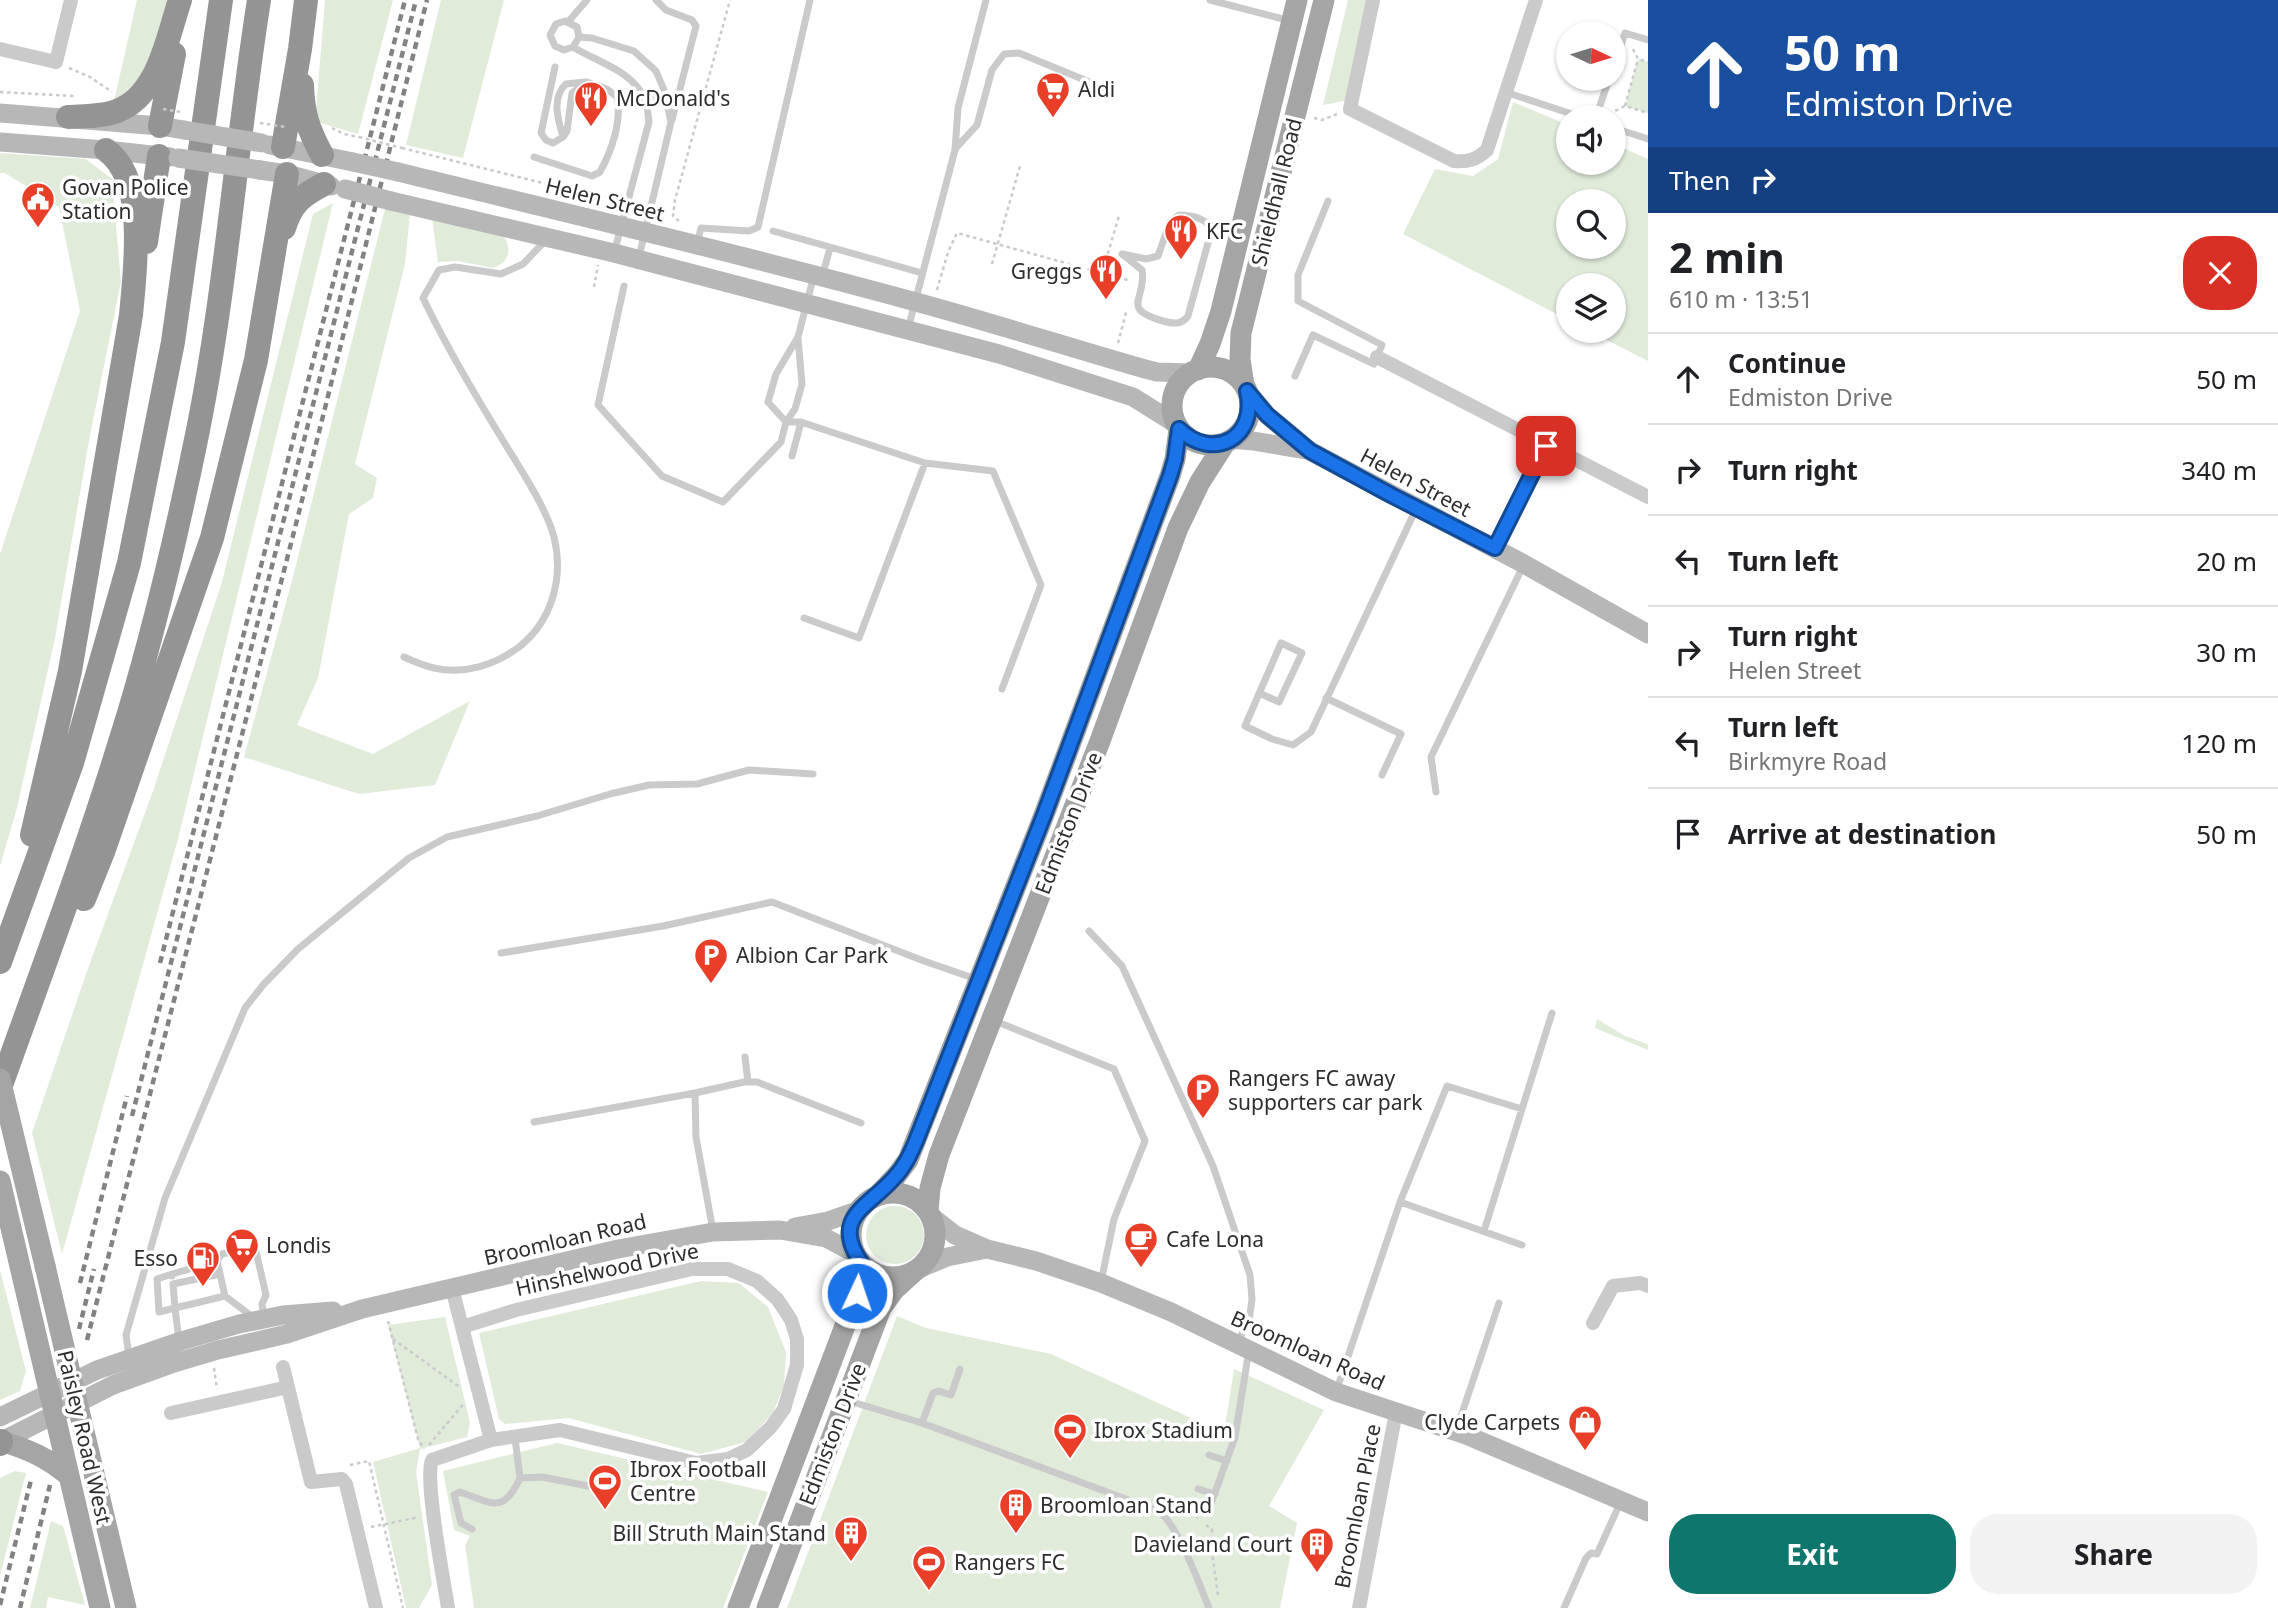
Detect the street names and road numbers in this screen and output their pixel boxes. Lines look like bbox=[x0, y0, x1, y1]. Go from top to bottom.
street label: Shieldhall Road bbox=[1244, 115, 1308, 269]
street label: Helen Street bbox=[543, 171, 668, 227]
street label: Helen Street bbox=[1356, 441, 1477, 523]
street label: Edmiston Drive bbox=[1028, 748, 1108, 898]
street label: Broomloan Road bbox=[481, 1207, 649, 1271]
street label: Hinshelwood Drive bbox=[513, 1236, 701, 1302]
street label: Broomloan Road bbox=[1227, 1303, 1389, 1397]
street label: Paisley Road West bbox=[51, 1347, 119, 1527]
street label: Edmiston Drive bbox=[792, 1359, 872, 1509]
street label: Broomloan Place bbox=[1327, 1421, 1387, 1591]

